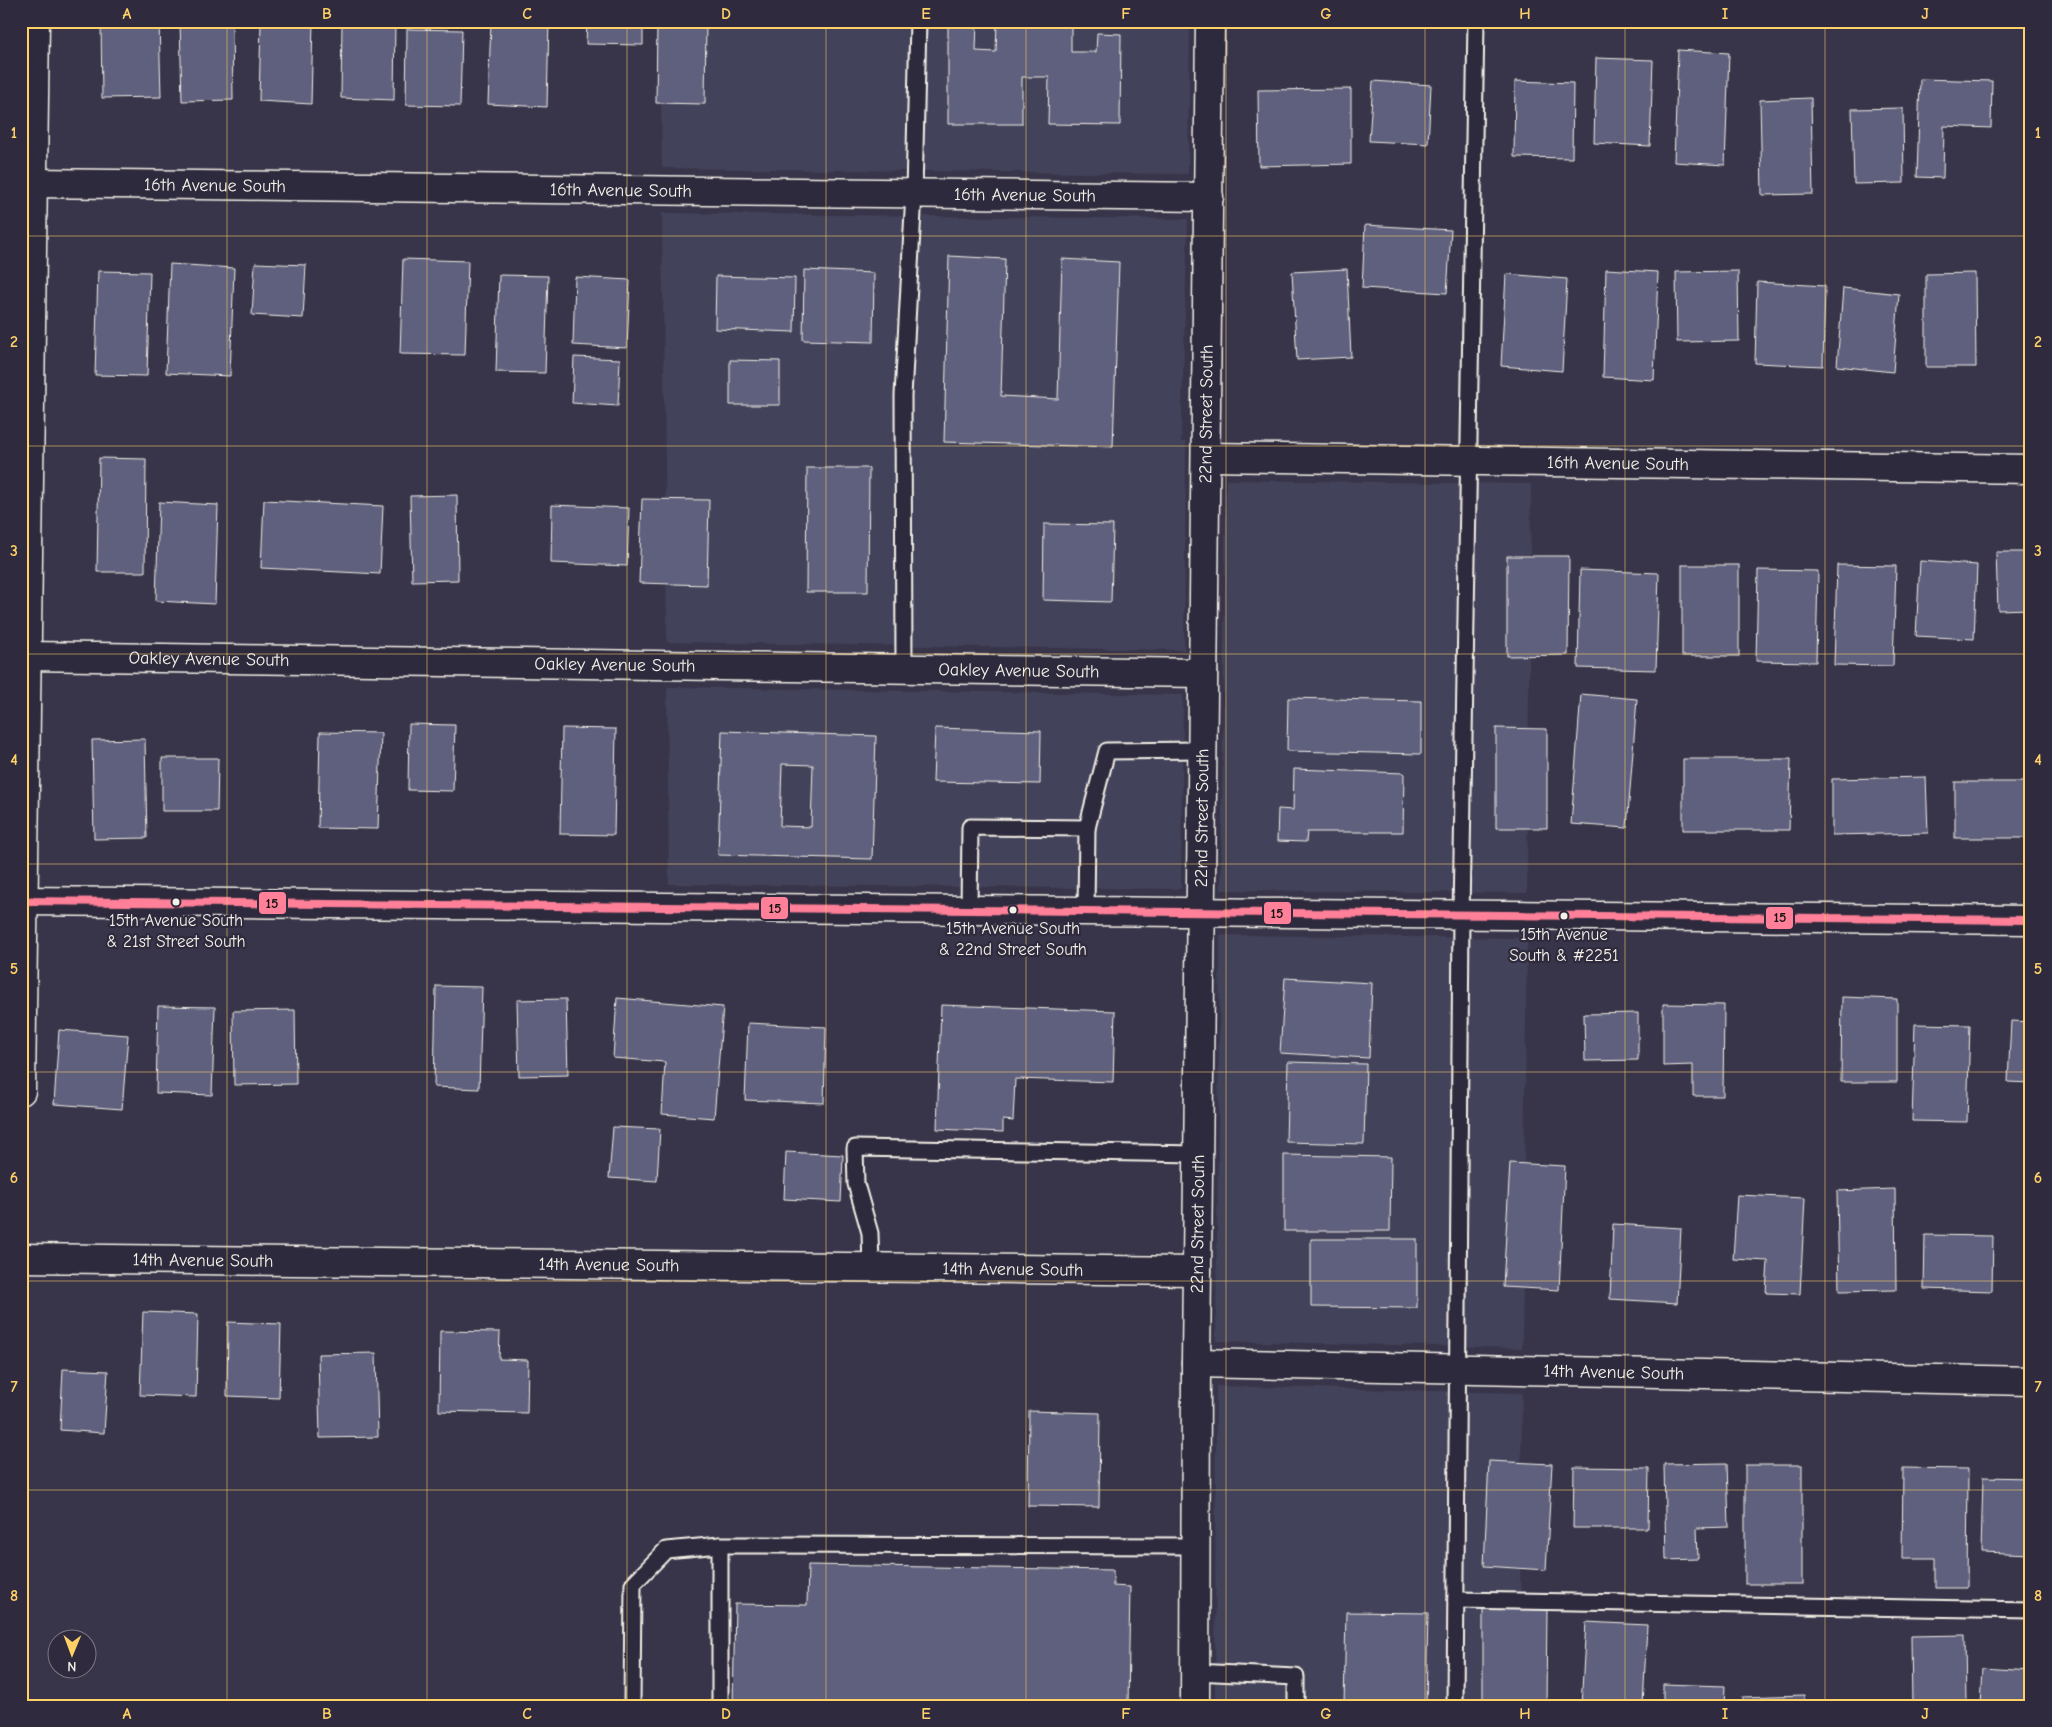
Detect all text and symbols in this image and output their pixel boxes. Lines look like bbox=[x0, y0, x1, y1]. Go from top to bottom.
text: A bbox=[123, 5, 132, 23]
text: B bbox=[322, 5, 332, 23]
text: C bbox=[522, 5, 532, 23]
text: D bbox=[721, 5, 731, 23]
text: E bbox=[921, 5, 931, 23]
text: F bbox=[1121, 5, 1131, 23]
text: G bbox=[1320, 5, 1332, 23]
text: H bbox=[1519, 5, 1531, 23]
text: I bbox=[1722, 5, 1728, 23]
text: J bbox=[1921, 5, 1929, 23]
text: 1 bbox=[11, 124, 17, 142]
text: 1 bbox=[2035, 124, 2041, 142]
street label: 16th Avenue South bbox=[144, 174, 286, 197]
street label: 16th Avenue South bbox=[550, 179, 692, 201]
street label: 16th Avenue South bbox=[954, 183, 1096, 206]
text: 2 bbox=[10, 333, 18, 351]
text: 2 bbox=[2034, 333, 2042, 351]
street label: 22nd Street South bbox=[1195, 344, 1217, 484]
street label: 16th Avenue South bbox=[1547, 451, 1689, 475]
text: 3 bbox=[10, 542, 18, 560]
text: 3 bbox=[2034, 542, 2042, 560]
street label: Oakley Avenue South bbox=[128, 647, 290, 670]
street label: Oakley Avenue South bbox=[534, 653, 696, 676]
street label: Oakley Avenue South bbox=[938, 659, 1100, 682]
street label: 22nd Street South bbox=[1190, 748, 1213, 888]
text: 4 bbox=[10, 751, 18, 769]
text: 4 bbox=[2034, 751, 2042, 769]
line badge: 15 bbox=[258, 891, 287, 915]
text: 15 bbox=[266, 895, 278, 912]
line badge: 15 bbox=[760, 896, 789, 920]
marker: 15th Avenue South & 21st Street South bbox=[171, 897, 181, 907]
text: 15 bbox=[769, 900, 781, 917]
line badge: 15 bbox=[1263, 901, 1292, 925]
marker: 15th Avenue South & 22nd Street South bbox=[1008, 905, 1018, 915]
text: 15 bbox=[1271, 905, 1283, 922]
line badge: 15 bbox=[1765, 906, 1794, 930]
text: 15 bbox=[1774, 909, 1786, 926]
place label: 15th Avenue South & 21st Street South bbox=[106, 911, 246, 951]
marker: 15th Avenue South & #2251 bbox=[1559, 911, 1569, 921]
place label: 15th Avenue South & 22nd Street South bbox=[939, 919, 1087, 959]
place label: 15th Avenue South & #2251 bbox=[1509, 925, 1619, 965]
text: 5 bbox=[10, 960, 18, 978]
text: 5 bbox=[2034, 960, 2042, 978]
street label: 22nd Street South bbox=[1186, 1154, 1209, 1294]
text: 6 bbox=[10, 1169, 18, 1187]
text: 6 bbox=[2034, 1169, 2042, 1187]
street label: 14th Avenue South bbox=[132, 1249, 274, 1271]
street label: 14th Avenue South bbox=[538, 1253, 680, 1276]
street label: 14th Avenue South bbox=[942, 1258, 1084, 1280]
street label: 14th Avenue South bbox=[1543, 1360, 1685, 1384]
text: 7 bbox=[10, 1378, 18, 1396]
text: 7 bbox=[2034, 1378, 2042, 1396]
text: 8 bbox=[10, 1587, 18, 1605]
text: 8 bbox=[2034, 1587, 2042, 1605]
north arrow bbox=[48, 1630, 98, 1680]
text: N bbox=[67, 1658, 76, 1675]
text: A bbox=[123, 1705, 132, 1723]
text: B bbox=[322, 1705, 332, 1723]
text: C bbox=[522, 1705, 532, 1723]
text: D bbox=[721, 1705, 731, 1723]
text: E bbox=[921, 1705, 931, 1723]
text: F bbox=[1121, 1705, 1131, 1723]
text: G bbox=[1320, 1705, 1332, 1723]
text: H bbox=[1519, 1705, 1531, 1723]
text: I bbox=[1722, 1705, 1728, 1723]
text: J bbox=[1921, 1705, 1929, 1723]

